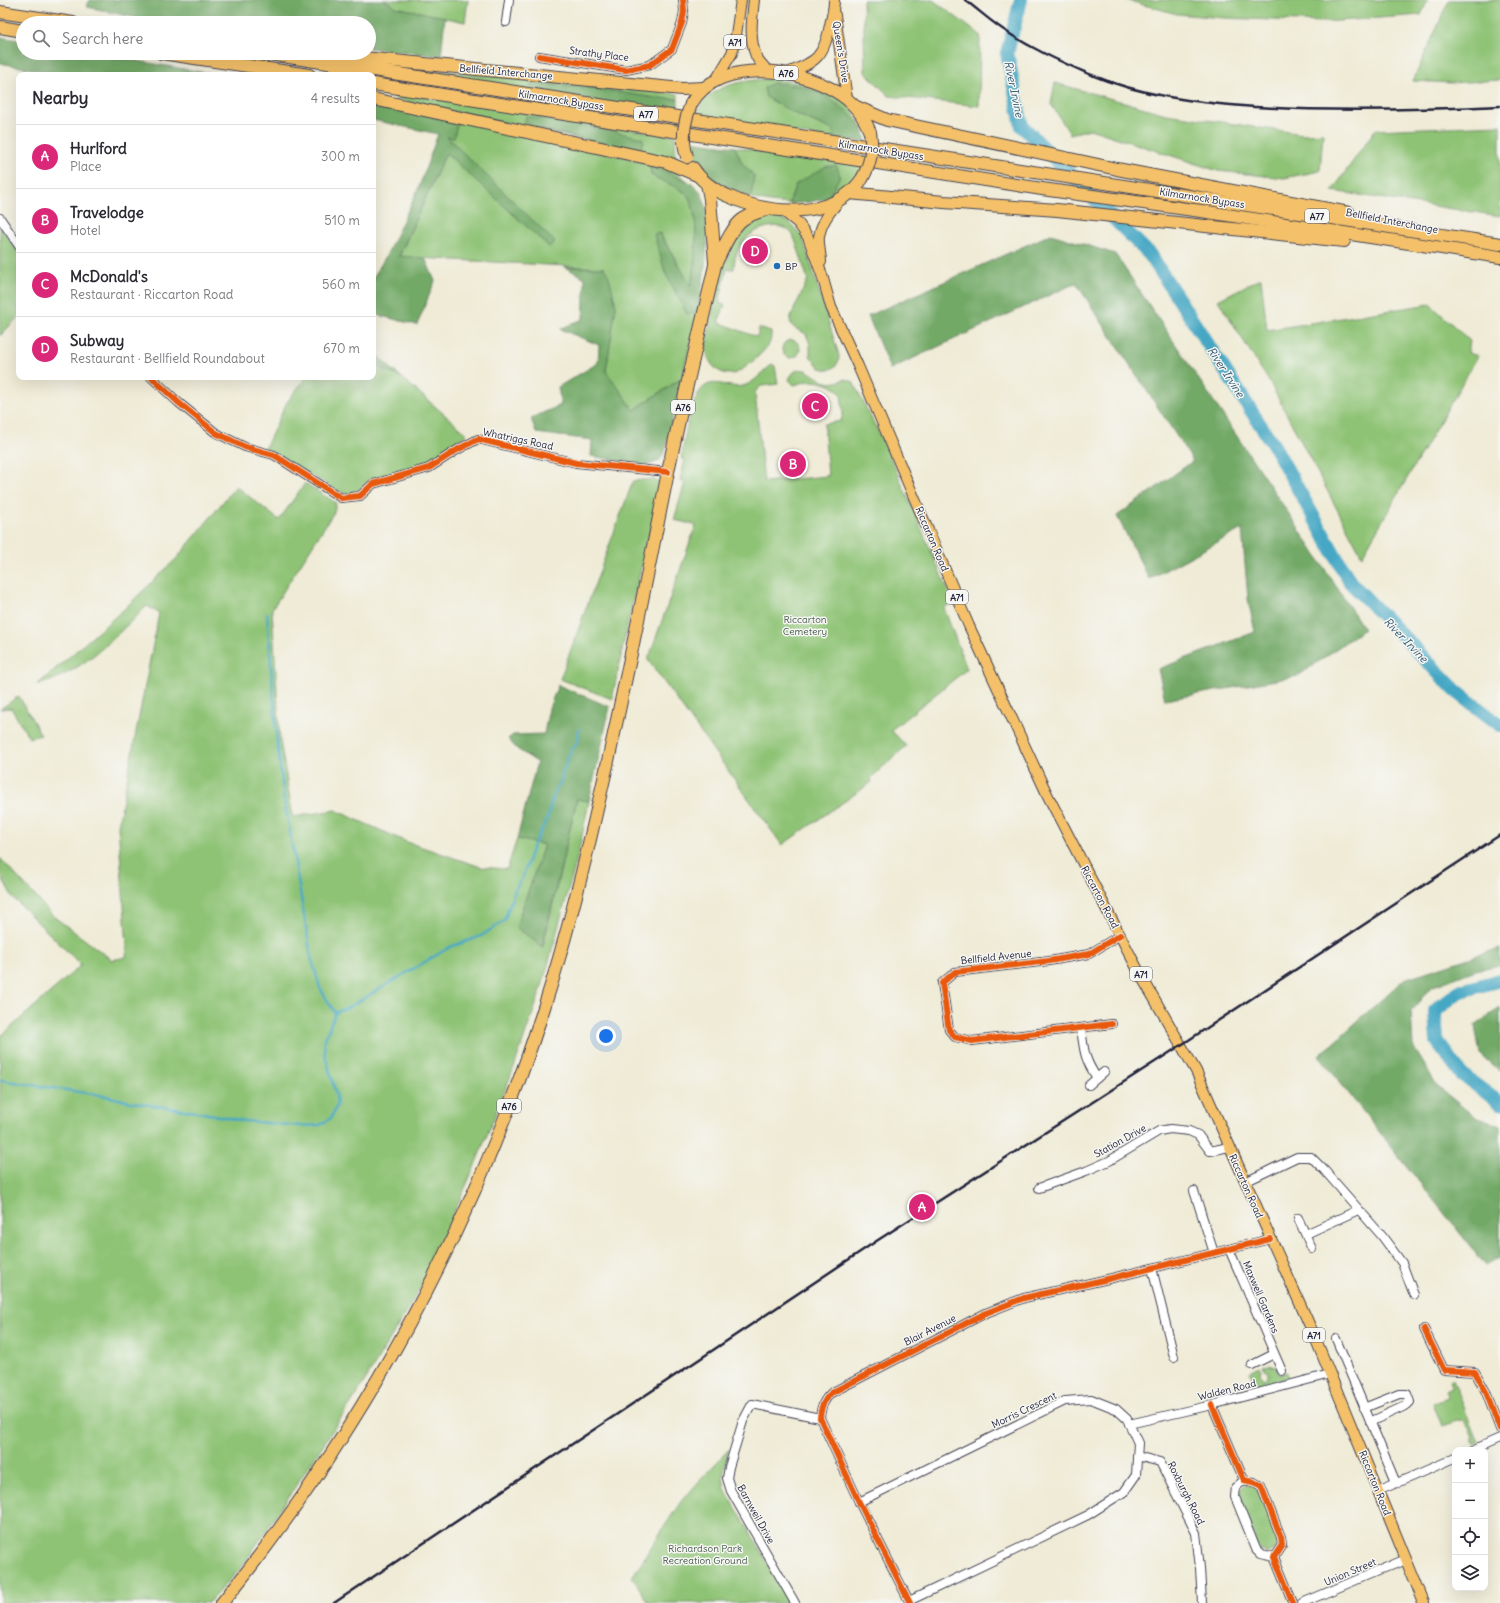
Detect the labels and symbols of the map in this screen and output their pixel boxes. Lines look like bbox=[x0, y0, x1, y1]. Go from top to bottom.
street label: Queen's Drive bbox=[830, 20, 852, 84]
road number: A71 bbox=[724, 35, 746, 49]
street label: Strathy Place bbox=[569, 44, 629, 64]
water label: River Irvine bbox=[1001, 60, 1027, 119]
street label: Bellfield Interchange bbox=[459, 61, 553, 83]
road number: A76 bbox=[774, 66, 798, 80]
street label: Kilmarnock Bypass bbox=[518, 87, 605, 113]
road number: A77 bbox=[634, 107, 658, 121]
street label: Kilmarnock Bypass bbox=[838, 137, 925, 163]
street label: Kilmarnock Bypass bbox=[1159, 185, 1246, 211]
street label: Bellfield Interchange bbox=[1345, 206, 1439, 236]
road number: A77 bbox=[1305, 209, 1329, 223]
pin: D bbox=[742, 236, 768, 266]
place label: BP bbox=[785, 260, 798, 273]
marker: BP bbox=[772, 261, 782, 271]
water label: River Irvine bbox=[1205, 344, 1248, 401]
pin: C bbox=[802, 391, 828, 421]
road number: A76 bbox=[671, 400, 695, 414]
street label: Whatriggs Road bbox=[482, 425, 555, 453]
pin: B bbox=[780, 449, 806, 479]
street label: Riccarton Road bbox=[913, 505, 952, 573]
road number: A71 bbox=[946, 590, 968, 604]
park label: Riccarton Cemetery bbox=[783, 613, 827, 638]
water label: River Irvine bbox=[1381, 615, 1432, 666]
street label: Riccarton Road bbox=[1078, 863, 1122, 931]
street label: Bellfield Avenue bbox=[960, 947, 1032, 967]
road number: A71 bbox=[1130, 967, 1152, 981]
your location bbox=[596, 1026, 616, 1046]
road number: A76 bbox=[497, 1099, 521, 1113]
street label: Station Drive bbox=[1092, 1121, 1148, 1161]
street label: Riccarton Road bbox=[1226, 1152, 1266, 1220]
pin: A bbox=[909, 1192, 935, 1222]
street label: Maxwell Gardens bbox=[1240, 1259, 1282, 1335]
street label: Blair Avenue bbox=[902, 1311, 958, 1349]
road number: A71 bbox=[1303, 1328, 1325, 1342]
street label: Walden Road bbox=[1197, 1376, 1258, 1404]
street label: Morris Crescent bbox=[989, 1388, 1059, 1431]
street label: Riccarton Road bbox=[1356, 1449, 1394, 1518]
street label: Roxburgh Road bbox=[1165, 1459, 1208, 1527]
street label: Barnweil Drive bbox=[734, 1482, 778, 1546]
park label: Richardson Park Recreation Ground bbox=[662, 1542, 748, 1567]
street label: Union Street bbox=[1322, 1555, 1379, 1589]

